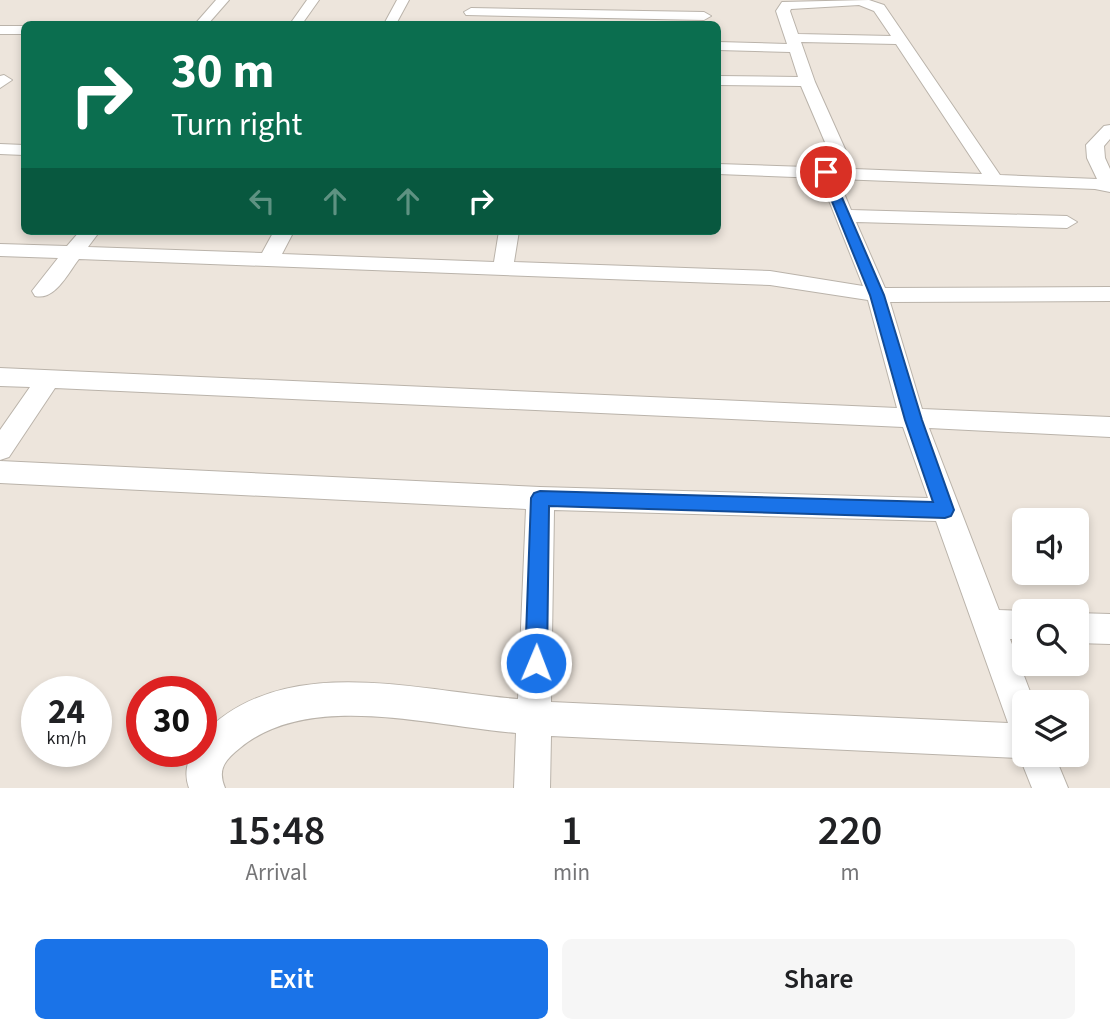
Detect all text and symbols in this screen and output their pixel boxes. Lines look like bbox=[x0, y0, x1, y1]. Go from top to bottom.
text: 30 m bbox=[171, 37, 275, 107]
icon: right bbox=[56, 49, 147, 140]
text: Turn right bbox=[171, 102, 302, 148]
pin bbox=[796, 142, 856, 202]
icon: arrive bbox=[807, 153, 845, 191]
icon: left bbox=[243, 182, 281, 220]
icon: ahead bbox=[316, 182, 354, 220]
icon: ahead bbox=[389, 182, 427, 220]
icon: right bbox=[462, 182, 500, 220]
map controls bbox=[1012, 508, 1089, 767]
button: sound bbox=[1012, 508, 1089, 585]
button: search bbox=[1012, 599, 1089, 676]
position arrow bbox=[499, 626, 573, 700]
speed limit sign: 30 bbox=[126, 676, 217, 767]
text: 24 bbox=[48, 687, 85, 737]
button: layers bbox=[1012, 690, 1089, 767]
text: km/h bbox=[47, 726, 86, 751]
text: 15:48 bbox=[228, 801, 325, 861]
text: 1 bbox=[561, 801, 582, 861]
text: 220 bbox=[818, 801, 882, 861]
text: Arrival bbox=[246, 856, 307, 889]
text: min bbox=[553, 856, 590, 889]
text: m bbox=[841, 856, 860, 889]
button: Exit bbox=[35, 939, 548, 1019]
button: Share bbox=[562, 939, 1075, 1019]

